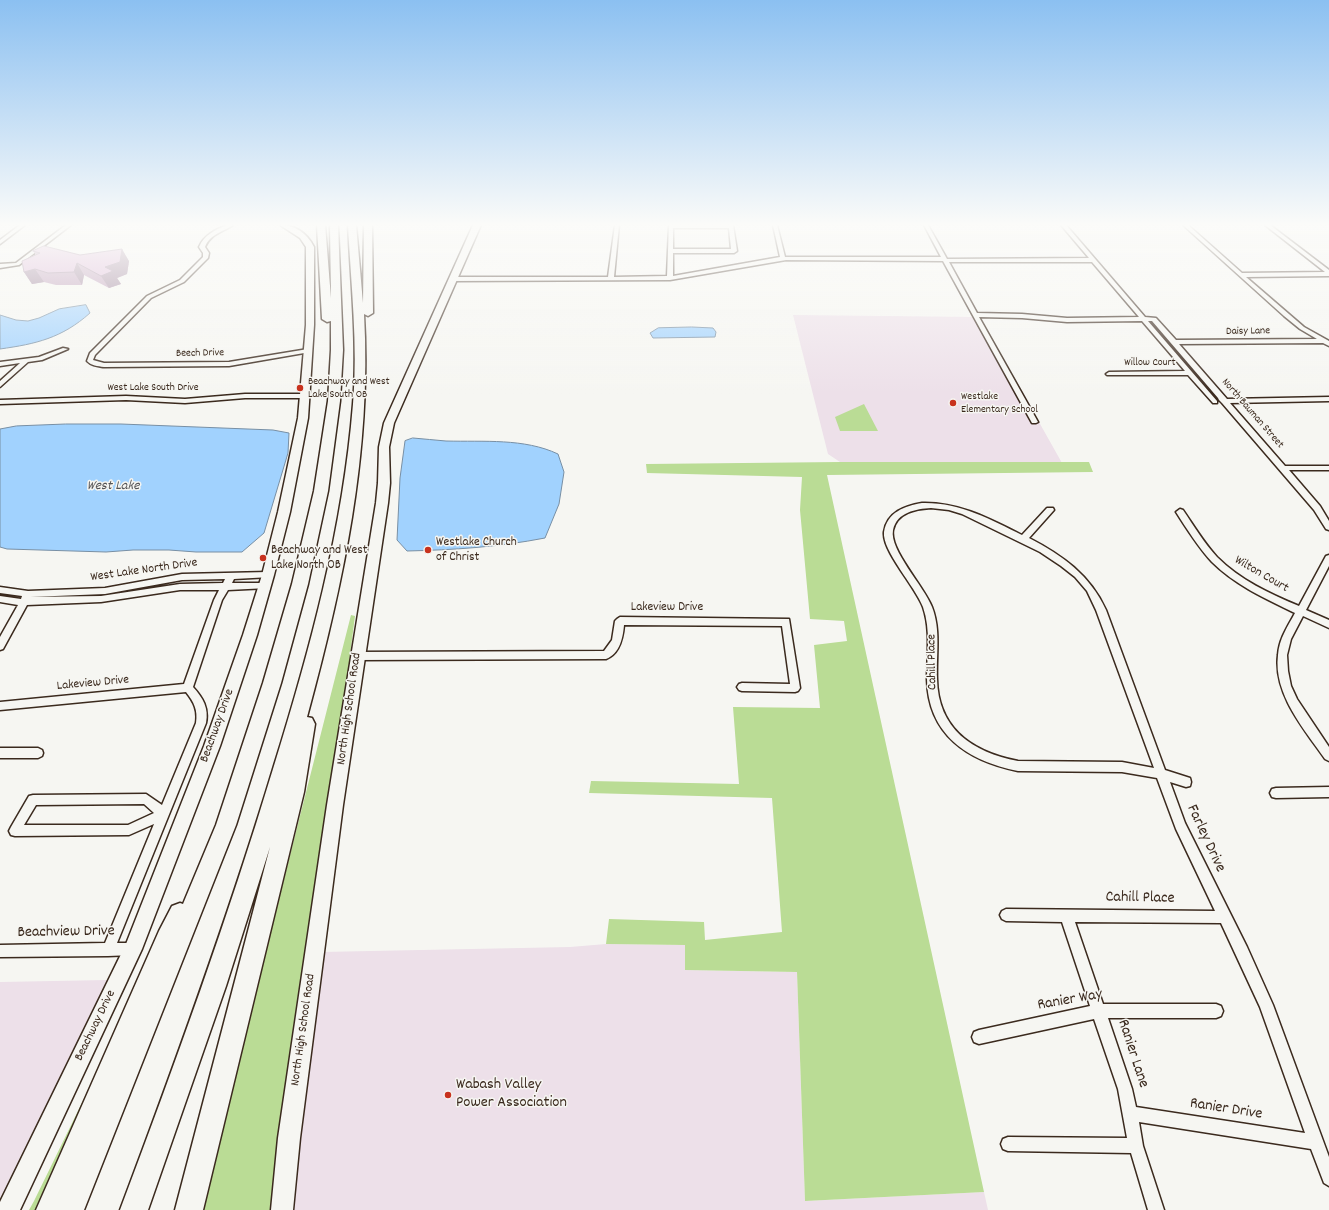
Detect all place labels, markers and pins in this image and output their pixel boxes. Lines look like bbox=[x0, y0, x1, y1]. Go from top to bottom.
place label: Beachway and West Lake South OB bbox=[308, 375, 390, 401]
marker: Beachway and West Lake South OB bbox=[295, 383, 305, 393]
place label: Westlake Elementary School bbox=[961, 390, 1038, 416]
marker: Westlake Elementary School bbox=[948, 398, 958, 408]
place label: Westlake Church of Christ bbox=[436, 535, 517, 566]
place label: Beachway and West Lake North OB bbox=[271, 543, 367, 574]
marker: Westlake Church of Christ bbox=[423, 545, 433, 555]
marker: Beachway and West Lake North OB bbox=[258, 553, 268, 563]
place label: Wabash Valley Power Association bbox=[456, 1076, 567, 1114]
marker: Wabash Valley Power Association bbox=[443, 1090, 453, 1100]

